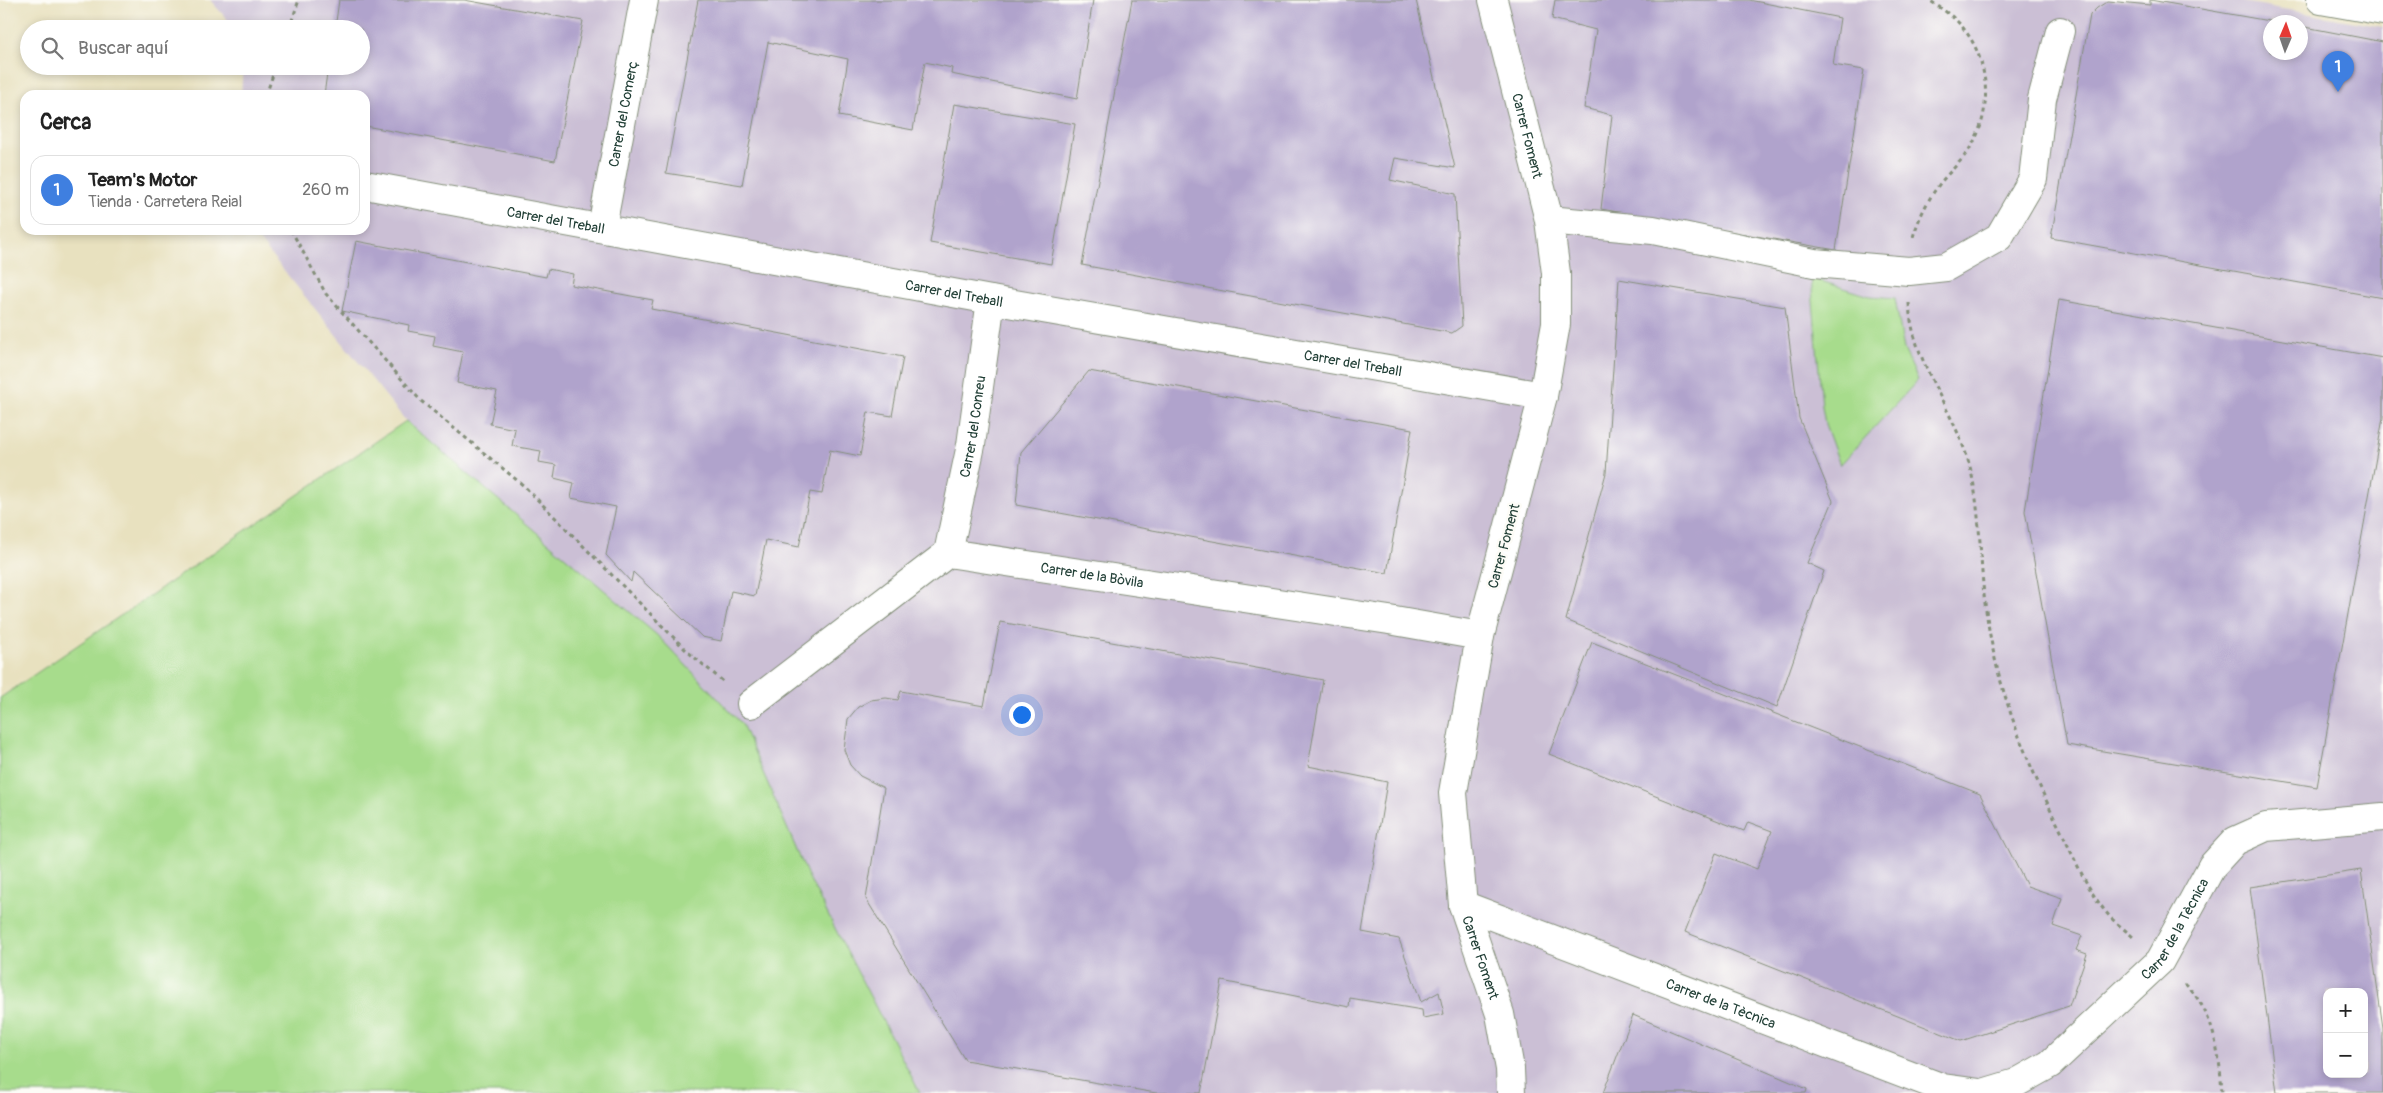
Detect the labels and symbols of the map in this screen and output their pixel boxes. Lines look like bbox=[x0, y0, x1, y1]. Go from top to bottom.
north arrow bbox=[2263, 15, 2308, 60]
pin: 1 bbox=[2322, 51, 2354, 92]
street label: Carrer del Comerç bbox=[605, 60, 641, 168]
street label: Carrer Foment bbox=[1509, 91, 1547, 180]
street label: Carrer del Treball bbox=[505, 203, 606, 237]
street label: Carrer del Treball bbox=[904, 276, 1004, 310]
street label: Carrer del Treball bbox=[1303, 346, 1403, 380]
street label: Carrer del Conreu bbox=[956, 375, 989, 479]
street label: Carrer Foment bbox=[1485, 501, 1524, 590]
street label: Carrer de la Bòvila bbox=[1039, 559, 1145, 591]
your location bbox=[1009, 702, 1035, 728]
street label: Carrer de la Tècnica bbox=[2137, 875, 2212, 983]
street label: Carrer Foment bbox=[1459, 914, 1503, 1002]
street label: Carrer de la Tècnica bbox=[1664, 975, 1778, 1032]

